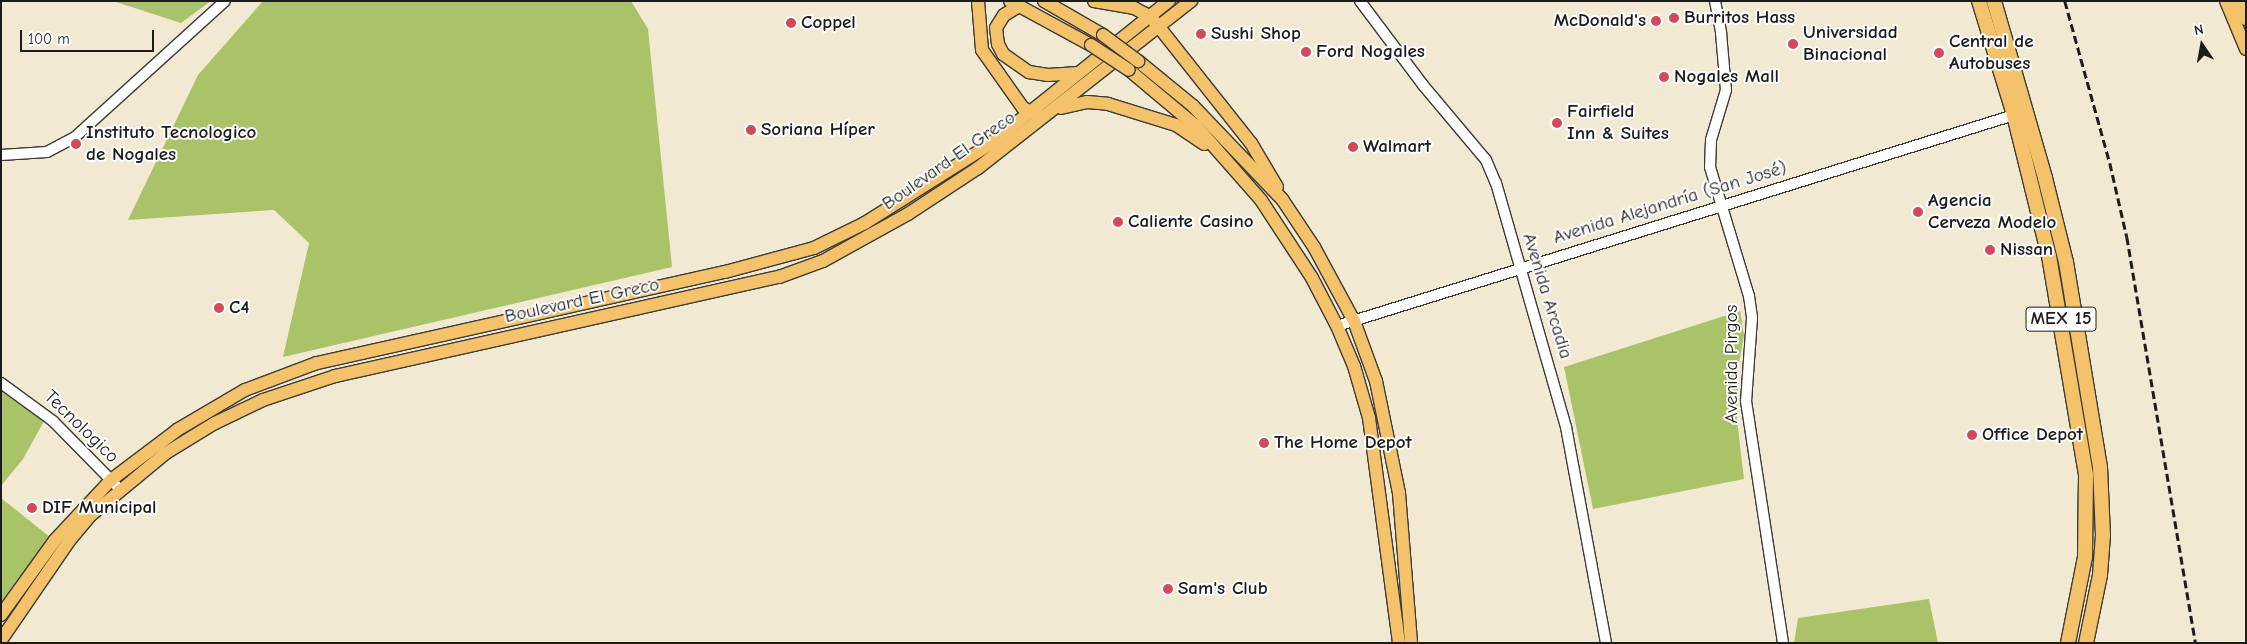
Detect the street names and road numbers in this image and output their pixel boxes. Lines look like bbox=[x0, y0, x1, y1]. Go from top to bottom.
street label: Boulevard El Greco bbox=[878, 107, 1020, 215]
street label: Avenida Alejandría (San José) bbox=[1550, 157, 1790, 249]
street label: Avenida Arcadia bbox=[1517, 230, 1577, 362]
street label: Boulevard El Greco bbox=[503, 273, 661, 329]
road number: MEX 15 bbox=[2025, 304, 2097, 334]
street label: Avenida Pirgos bbox=[1721, 305, 1743, 423]
street label: Tecnologico bbox=[39, 386, 123, 468]

